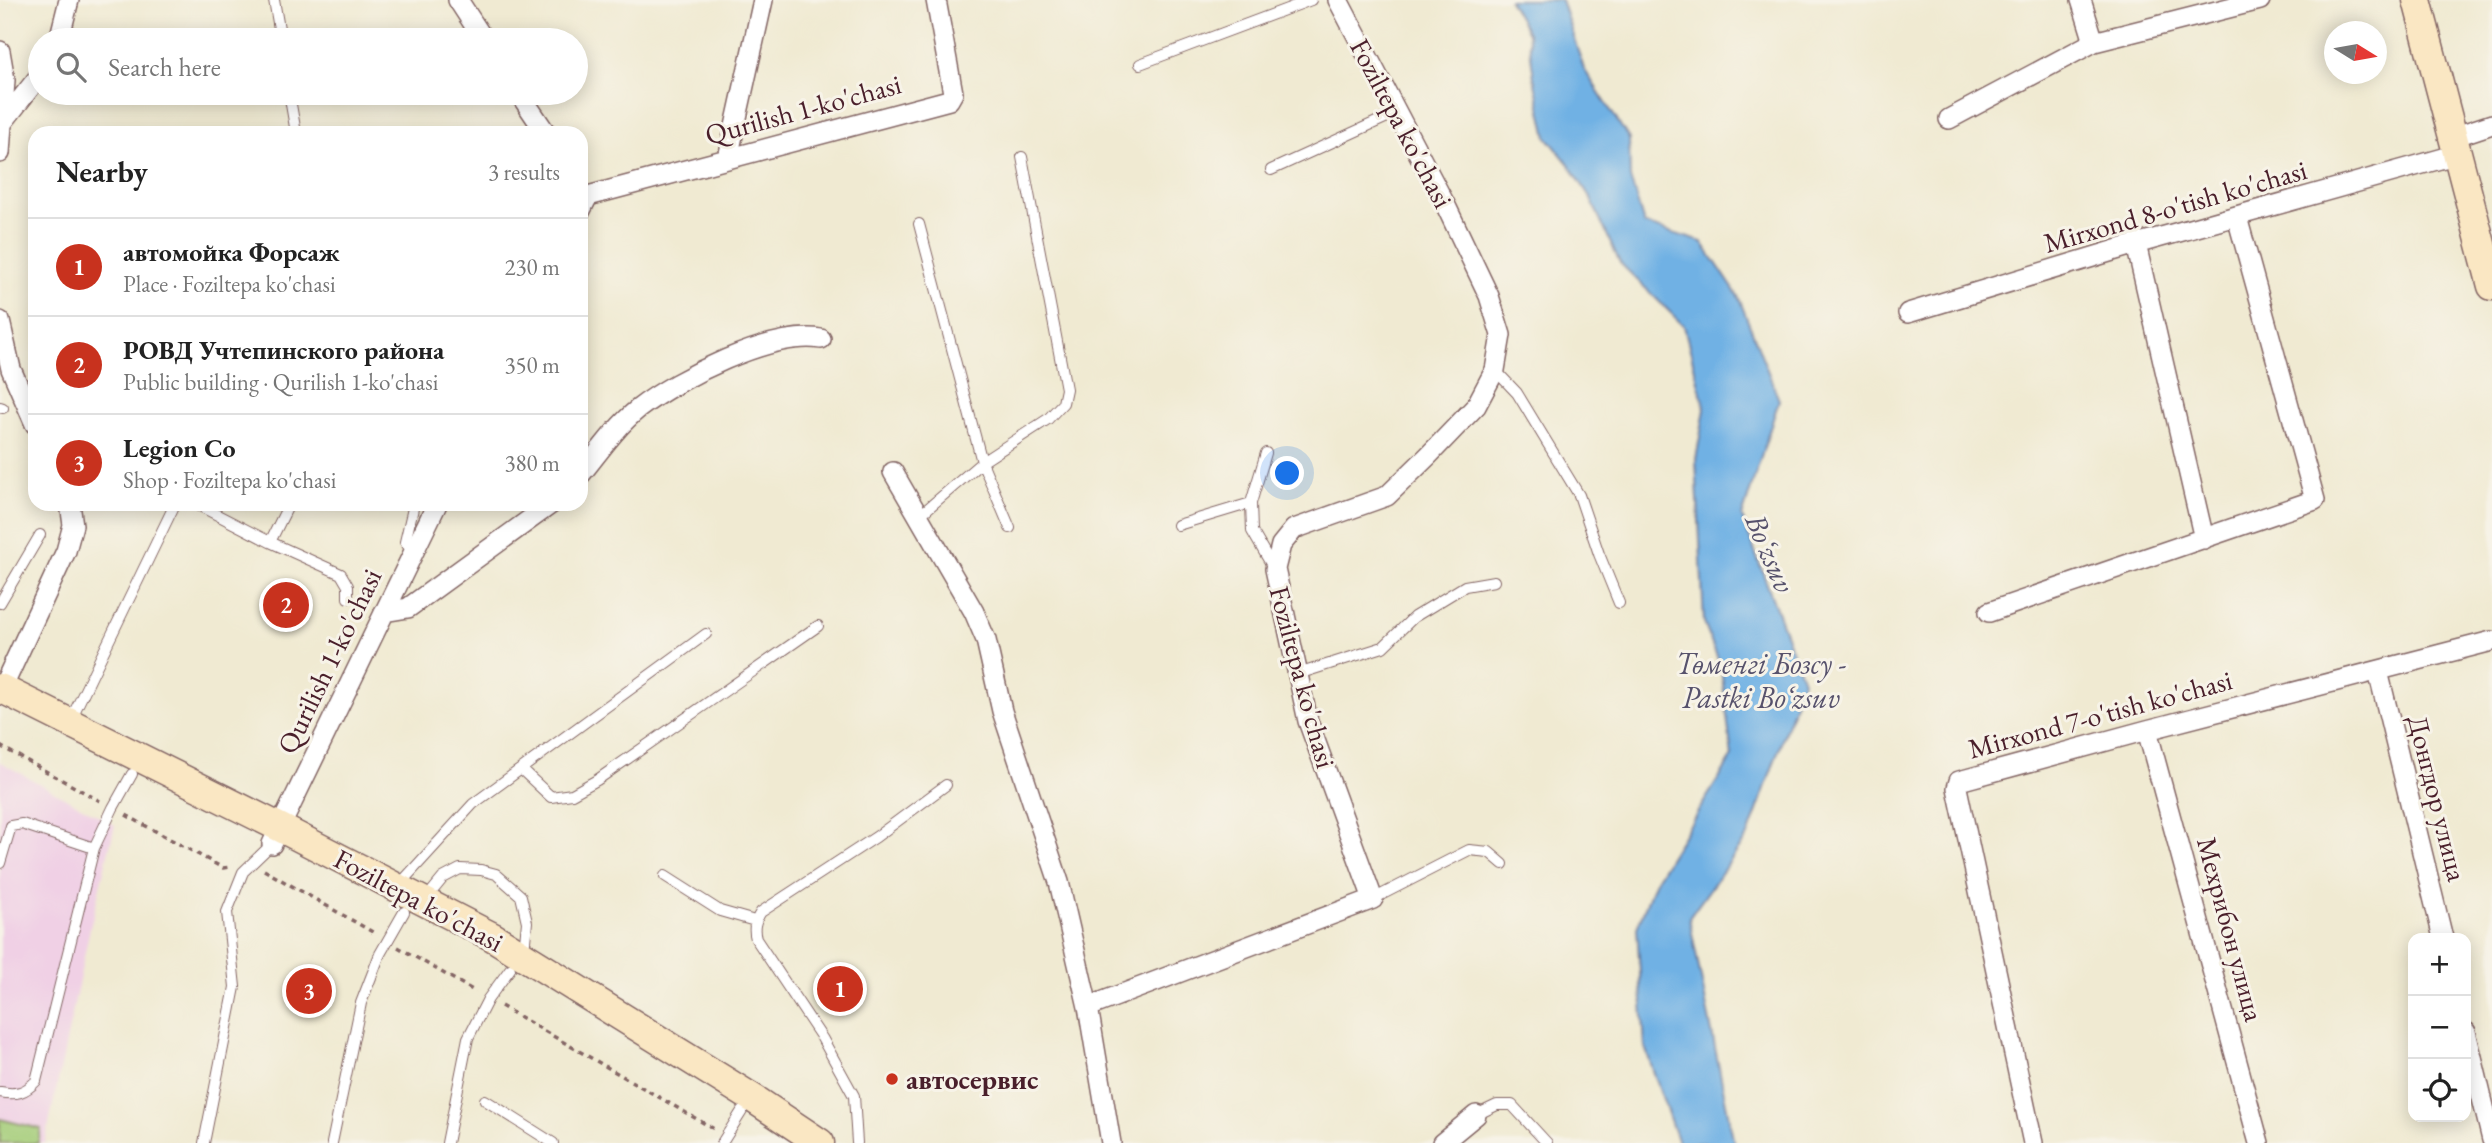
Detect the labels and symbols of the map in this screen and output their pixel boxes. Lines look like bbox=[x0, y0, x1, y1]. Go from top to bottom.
north arrow bbox=[2324, 21, 2387, 84]
street label: Foziltepa ko'chasi bbox=[1342, 32, 1462, 214]
street label: Qurilish 1-ko'chasi bbox=[701, 65, 905, 152]
street label: Mirxond 8-o'tish ko'chasi bbox=[2039, 151, 2311, 261]
your location bbox=[1270, 456, 1304, 490]
water label: Boʻzsuv bbox=[1736, 506, 1805, 598]
street label: Qurilish 1-ko'chasi bbox=[269, 562, 389, 759]
pin: 2 bbox=[263, 579, 309, 631]
street label: Foziltepa ko'chasi bbox=[1261, 582, 1345, 772]
water label: Төменгі Бозсу - Pastki Boʻzsuv bbox=[1676, 644, 1846, 717]
street label: Mirxond 7-o'tish ko'chasi bbox=[1964, 661, 2236, 767]
street label: Донгдор улица bbox=[2400, 711, 2476, 885]
street label: Мехрибон улица bbox=[2189, 833, 2273, 1026]
street label: Foziltepa ko'chasi bbox=[328, 840, 510, 960]
pin: 1 bbox=[817, 963, 863, 1015]
pin: 3 bbox=[286, 965, 332, 1017]
place label: автосервис bbox=[906, 1061, 1038, 1097]
marker: автосервис bbox=[884, 1071, 900, 1087]

